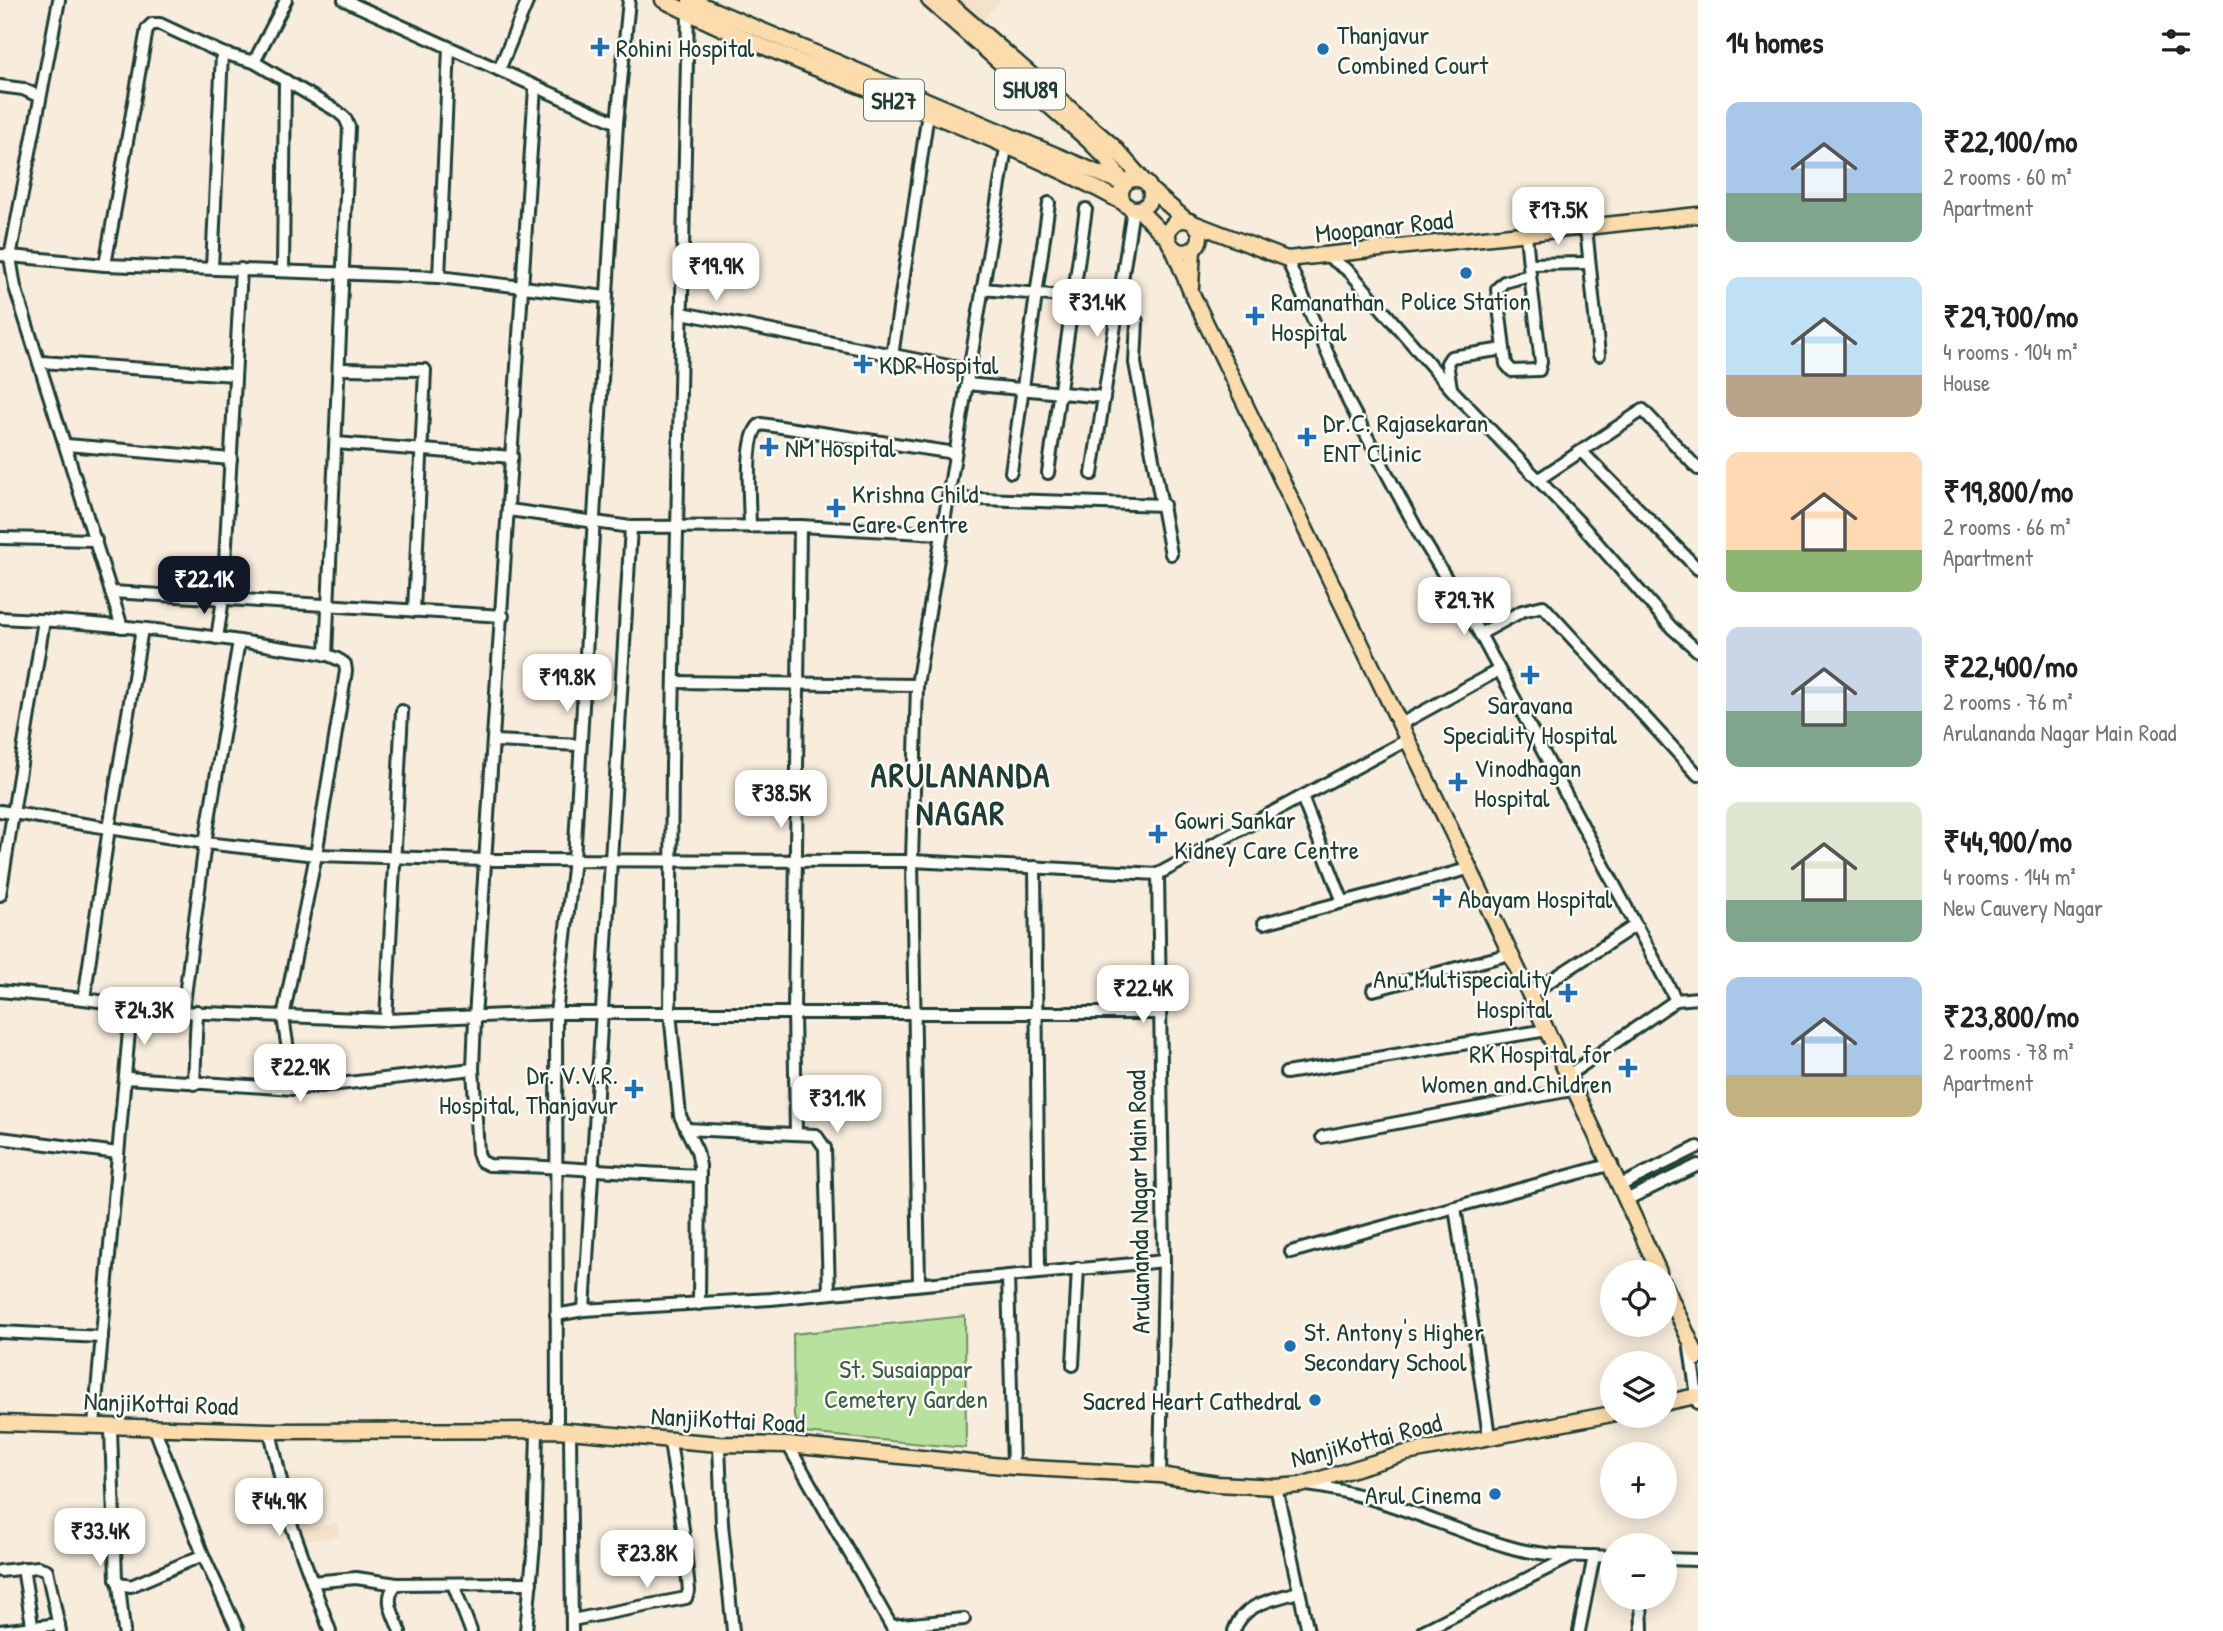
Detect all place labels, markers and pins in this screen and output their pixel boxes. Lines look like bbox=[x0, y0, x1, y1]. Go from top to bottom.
place label: Thanjavur Combined Court bbox=[1337, 17, 1489, 82]
place label: Rohini Hospital bbox=[616, 30, 754, 65]
marker: Rohini Hospital bbox=[590, 37, 610, 57]
marker: Thanjavur Combined Court bbox=[1315, 41, 1331, 57]
pin: ₹17.5K bbox=[1501, 188, 1615, 247]
pin: ₹19.9K bbox=[659, 244, 773, 303]
marker: Police Station bbox=[1458, 265, 1474, 281]
pin: ₹31.4K bbox=[1040, 280, 1154, 339]
place label: Police Station bbox=[1401, 283, 1531, 318]
place label: Ramanathan Hospital bbox=[1271, 284, 1385, 349]
marker: Ramanathan Hospital bbox=[1245, 306, 1265, 326]
place label: KDR Hospital bbox=[879, 347, 998, 382]
marker: KDR Hospital bbox=[853, 354, 873, 374]
place label: Dr.C. Rajasekaran ENT Clinic bbox=[1323, 405, 1488, 470]
marker: Dr.C. Rajasekaran ENT Clinic bbox=[1297, 427, 1317, 447]
place label: NM Hospital bbox=[785, 430, 896, 465]
marker: NM Hospital bbox=[759, 437, 779, 457]
place label: Krishna Child Care Centre bbox=[852, 476, 978, 541]
marker: Krishna Child Care Centre bbox=[826, 498, 846, 518]
pin: ₹22.1K bbox=[147, 556, 261, 616]
pin: ₹29.7K bbox=[1407, 578, 1521, 637]
pin: ₹19.8K bbox=[510, 654, 624, 714]
marker: Saravana Speciality Hospital bbox=[1520, 665, 1540, 685]
place label: Saravana Speciality Hospital bbox=[1443, 687, 1617, 752]
place label: Vinodhagan Hospital bbox=[1474, 750, 1581, 815]
pin: ₹38.5K bbox=[724, 770, 838, 830]
marker: Vinodhagan Hospital bbox=[1448, 772, 1468, 792]
place label: Gowri Sankar Kidney Care Centre bbox=[1174, 802, 1359, 867]
marker: Gowri Sankar Kidney Care Centre bbox=[1148, 824, 1168, 844]
place label: Abayam Hospital bbox=[1458, 881, 1612, 916]
marker: Abayam Hospital bbox=[1432, 888, 1452, 908]
place label: Anu Multispeciality Hospital bbox=[1373, 961, 1552, 1026]
pin: ₹22.4K bbox=[1086, 965, 1200, 1025]
marker: Anu Multispeciality Hospital bbox=[1558, 983, 1578, 1003]
pin: ₹24.3K bbox=[87, 988, 201, 1047]
place label: RK Hospital for Women and Children bbox=[1422, 1036, 1612, 1101]
pin: ₹22.9K bbox=[243, 1044, 357, 1104]
place label: Dr. V.V.R. Hospital, Thanjavur bbox=[439, 1057, 618, 1122]
marker: RK Hospital for Women and Children bbox=[1618, 1058, 1638, 1078]
pin: ₹31.1K bbox=[780, 1076, 894, 1135]
marker: Dr. V.V.R. Hospital, Thanjavur bbox=[624, 1079, 644, 1099]
place label: St. Antony's Higher Secondary School bbox=[1304, 1314, 1484, 1379]
marker: St. Antony's Higher Secondary School bbox=[1282, 1338, 1298, 1354]
place label: Sacred Heart Cathedral bbox=[1083, 1383, 1301, 1418]
marker: Sacred Heart Cathedral bbox=[1307, 1392, 1323, 1408]
place label: Arul Cinema bbox=[1365, 1477, 1481, 1512]
pin: ₹44.9K bbox=[222, 1478, 336, 1538]
marker: Arul Cinema bbox=[1487, 1486, 1503, 1502]
pin: ₹33.4K bbox=[43, 1508, 157, 1568]
pin: ₹23.8K bbox=[590, 1530, 704, 1590]

